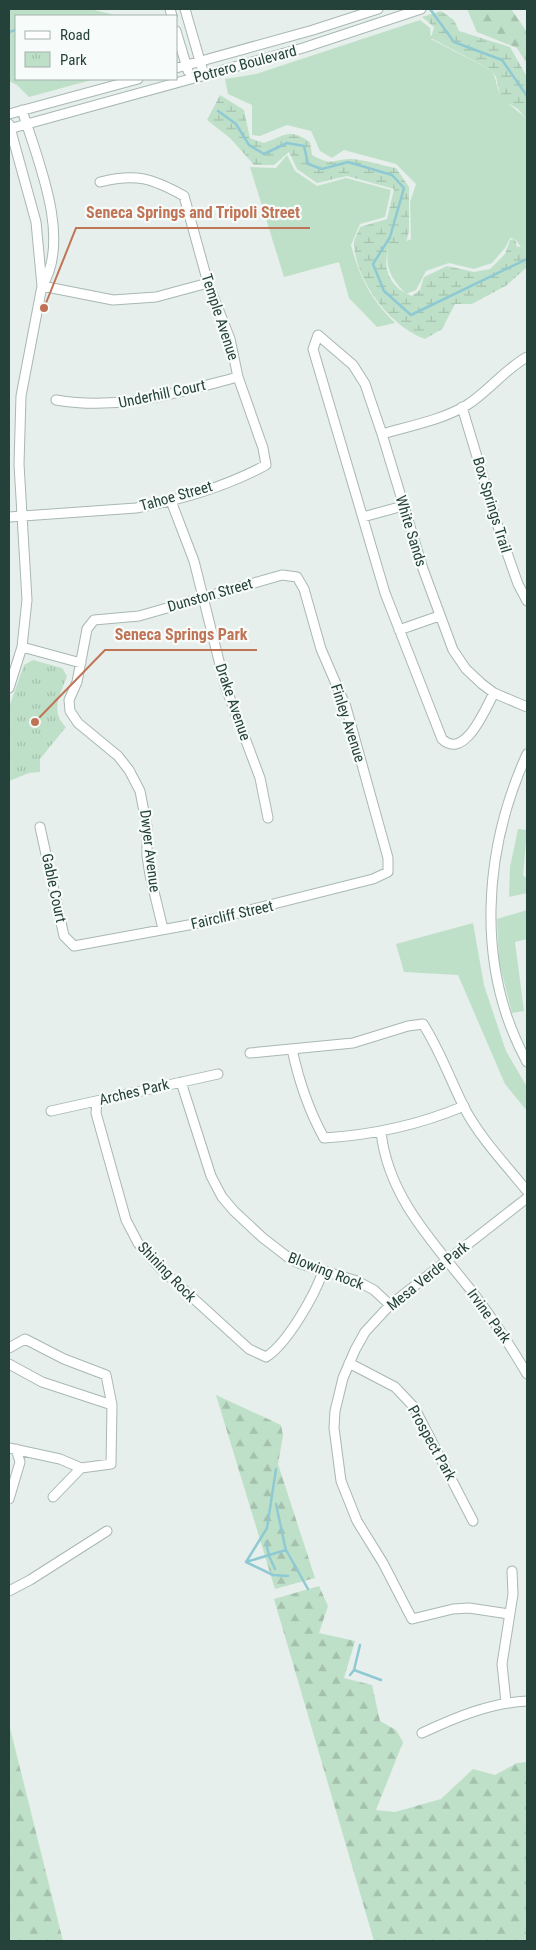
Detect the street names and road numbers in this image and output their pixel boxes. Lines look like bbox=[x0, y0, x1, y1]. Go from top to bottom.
street label: Potrero Boulevard bbox=[192, 42, 298, 86]
street label: Temple Avenue bbox=[198, 271, 242, 363]
street label: Underhill Court bbox=[117, 376, 207, 412]
street label: Box Springs Trail bbox=[469, 455, 515, 555]
street label: Tahoe Street bbox=[138, 477, 214, 515]
street label: White Sands bbox=[392, 493, 430, 569]
street label: Dunston Street bbox=[165, 574, 255, 616]
street label: Drake Avenue bbox=[211, 661, 255, 743]
street label: Finley Avenue bbox=[327, 682, 369, 764]
street label: Dwyer Avenue bbox=[136, 809, 164, 893]
street label: Gable Court bbox=[38, 852, 70, 924]
street label: Faircliff Street bbox=[189, 897, 275, 933]
street label: Arches Park bbox=[97, 1075, 171, 1109]
street label: Mesa Verde Park bbox=[383, 1237, 473, 1314]
street label: Shining Rock bbox=[134, 1238, 200, 1306]
street label: Blowing Rock bbox=[286, 1248, 367, 1294]
street label: Irvine Park bbox=[463, 1285, 515, 1347]
street label: Prospect Park bbox=[404, 1402, 460, 1484]

